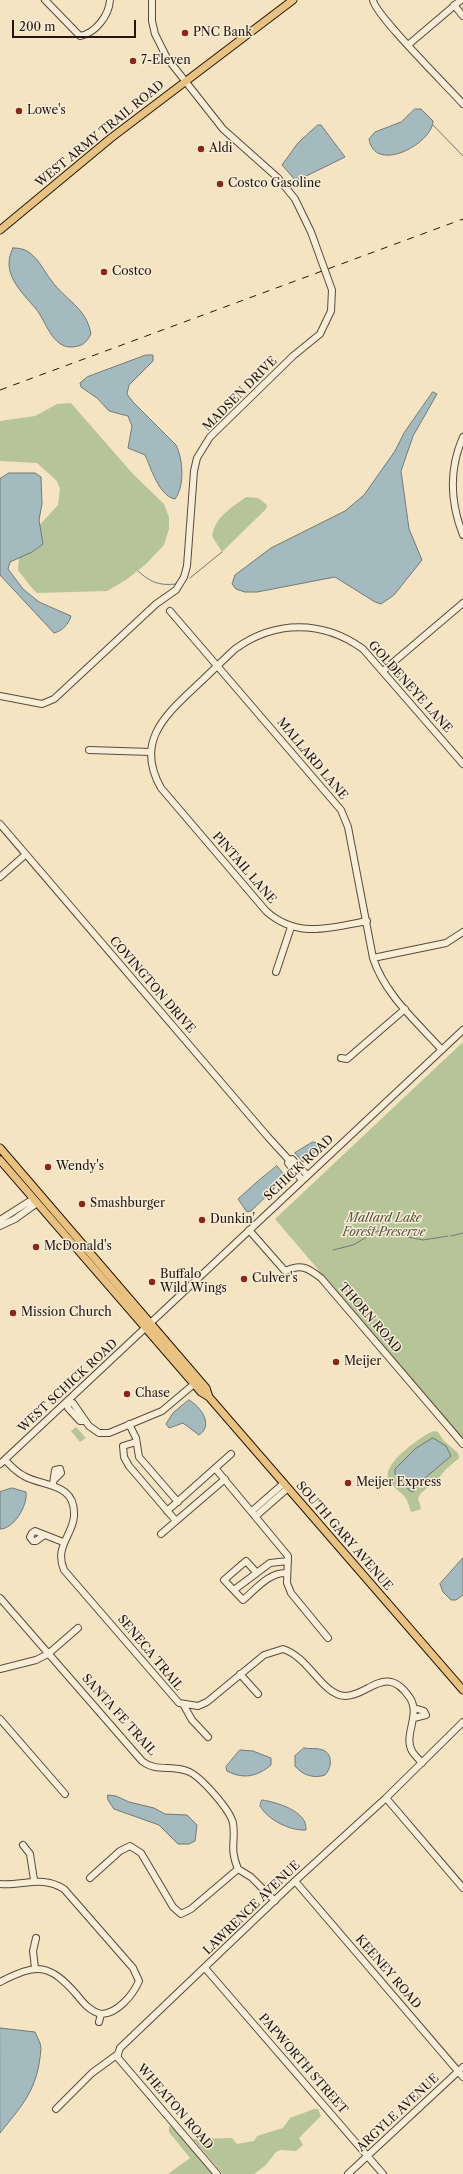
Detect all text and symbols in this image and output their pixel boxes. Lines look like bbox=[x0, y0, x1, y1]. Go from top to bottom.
scale bar bbox=[14, 12, 138, 38]
text: 200 m bbox=[19, 19, 56, 34]
place label: PNC Bank bbox=[193, 26, 252, 40]
marker: PNC Bank bbox=[180, 28, 190, 38]
place label: 7-Eleven bbox=[141, 54, 191, 68]
marker: 7-Eleven bbox=[128, 56, 138, 66]
street label: WEST ARMY TRAIL ROAD bbox=[33, 78, 167, 190]
place label: Lowe's bbox=[27, 104, 66, 118]
marker: Lowe's bbox=[14, 106, 24, 116]
place label: Aldi bbox=[209, 142, 232, 156]
marker: Aldi bbox=[196, 144, 206, 154]
place label: Costco Gasoline bbox=[228, 177, 321, 191]
marker: Costco Gasoline bbox=[215, 179, 225, 189]
place label: Costco bbox=[112, 265, 152, 279]
marker: Costco bbox=[99, 267, 109, 277]
street label: MADSEN DRIVE bbox=[200, 354, 280, 434]
street label: GOLDENEYE LANE bbox=[365, 638, 455, 736]
street label: MALLARD LANE bbox=[274, 715, 350, 803]
street label: PINTAIL LANE bbox=[209, 829, 279, 907]
street label: COVINGTON DRIVE bbox=[106, 934, 198, 1036]
street label: SCHICK ROAD bbox=[261, 1132, 337, 1204]
place label: Wendy's bbox=[56, 1160, 104, 1174]
marker: Wendy's bbox=[43, 1162, 53, 1172]
place label: Smashburger bbox=[90, 1197, 165, 1211]
marker: Smashburger bbox=[77, 1199, 87, 1209]
park label: Mallard Lake Forest Preserve bbox=[342, 1212, 426, 1240]
place label: Dunkin' bbox=[210, 1213, 255, 1227]
marker: Dunkin' bbox=[197, 1215, 207, 1225]
place label: McDonald's bbox=[44, 1240, 112, 1254]
marker: McDonald's bbox=[31, 1242, 41, 1252]
place label: Buffalo Wild Wings bbox=[160, 1268, 227, 1296]
place label: Culver's bbox=[252, 1272, 298, 1286]
marker: Culver's bbox=[239, 1274, 249, 1284]
marker: Buffalo Wild Wings bbox=[147, 1277, 157, 1287]
street label: THORN ROAD bbox=[336, 1280, 404, 1356]
place label: Mission Church bbox=[21, 1306, 112, 1320]
marker: Mission Church bbox=[8, 1308, 18, 1318]
street label: WEST SCHICK ROAD bbox=[15, 1336, 121, 1436]
place label: Meijer bbox=[344, 1355, 381, 1369]
marker: Meijer bbox=[331, 1357, 341, 1367]
place label: Chase bbox=[135, 1387, 170, 1401]
marker: Chase bbox=[122, 1389, 132, 1399]
place label: Meijer Express bbox=[356, 1476, 441, 1490]
marker: Meijer Express bbox=[343, 1478, 353, 1488]
street label: SOUTH GARY AVENUE bbox=[293, 1479, 395, 1593]
street label: SENECA TRAIL bbox=[114, 1612, 186, 1694]
street label: SANTA FE TRAIL bbox=[79, 1671, 159, 1759]
street label: LAWRENCE AVENUE bbox=[201, 1858, 303, 1958]
street label: KEENEY ROAD bbox=[352, 1932, 424, 2012]
street label: PAPWORTH STREET bbox=[256, 2011, 350, 2117]
street label: WHEATON ROAD bbox=[134, 2061, 216, 2153]
street label: ARGYLE AVENUE bbox=[354, 2071, 442, 2155]

